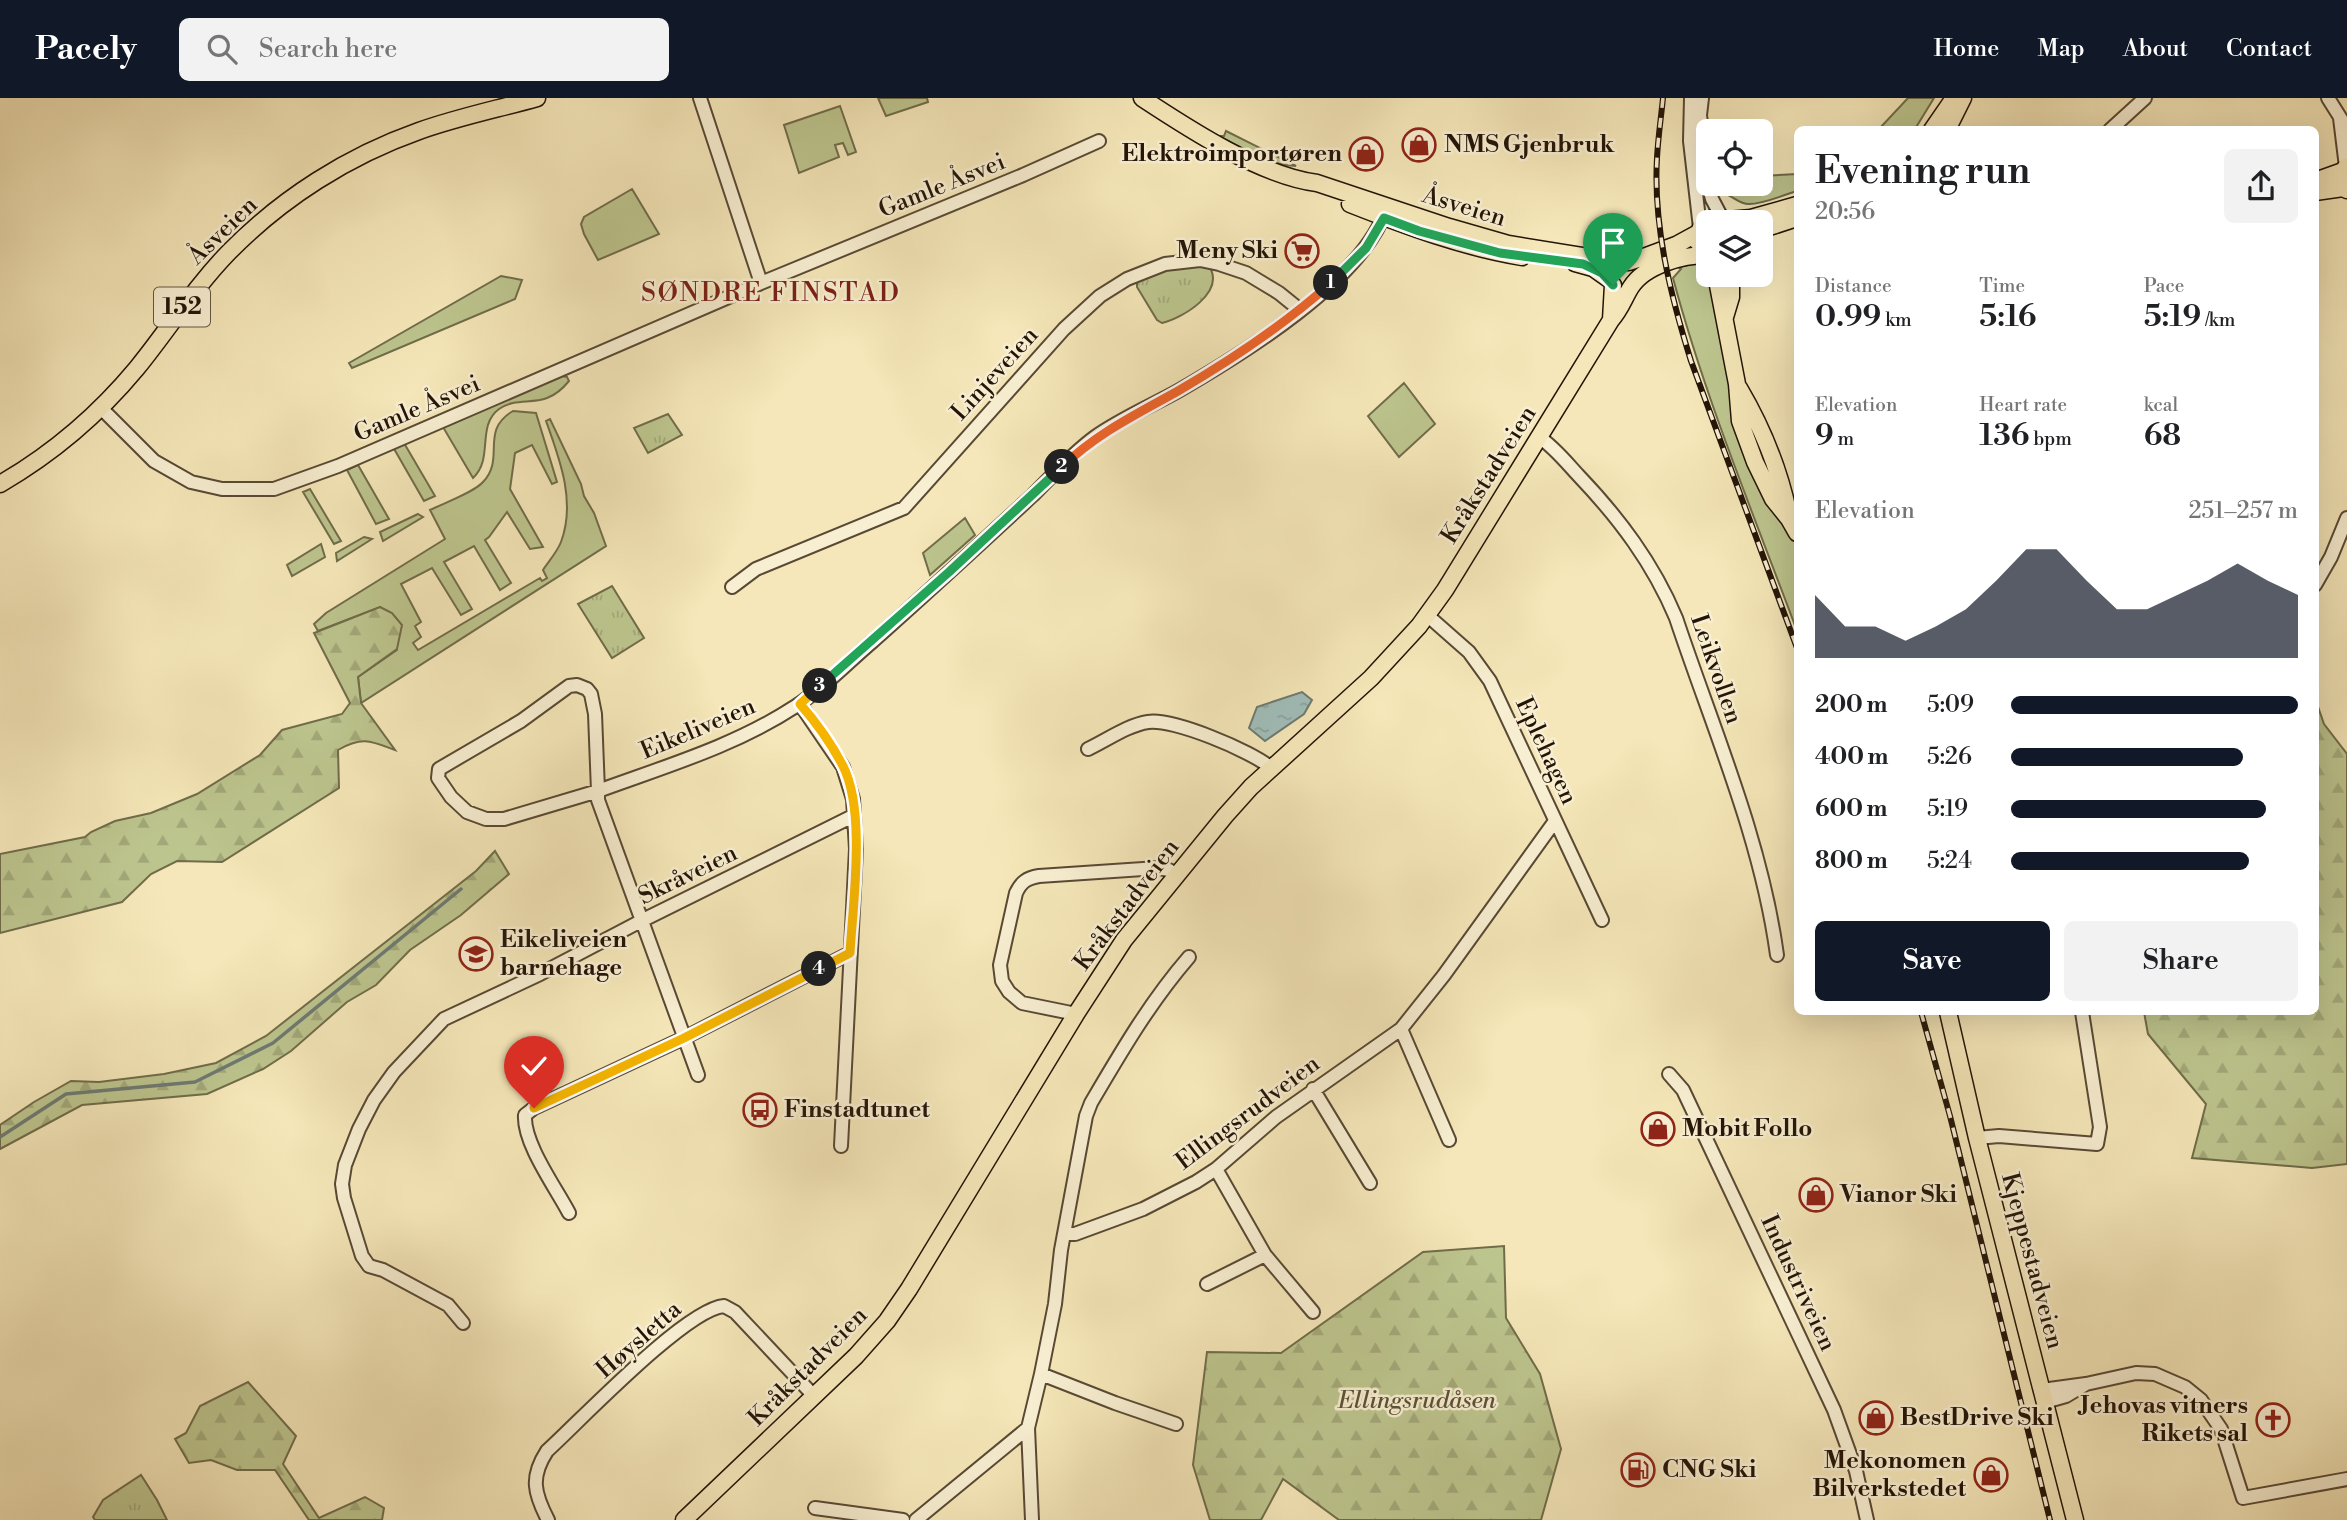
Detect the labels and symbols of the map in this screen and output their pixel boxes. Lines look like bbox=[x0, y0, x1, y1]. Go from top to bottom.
shop icon: NMS Gjenbruk bbox=[1400, 126, 1438, 164]
place label: NMS Gjenbruk bbox=[1444, 130, 1615, 160]
shop icon: Elektroimportøren bbox=[1347, 135, 1385, 173]
place label: Elektroimportøren bbox=[1122, 139, 1342, 169]
street label: Gamle Åsvei bbox=[874, 146, 1010, 225]
street label: Åsveien bbox=[1418, 179, 1510, 234]
street label: Åsveien bbox=[180, 190, 264, 272]
pin bbox=[1583, 213, 1643, 285]
supermarket icon: Meny Ski bbox=[1283, 232, 1321, 270]
place label: Meny Ski bbox=[1176, 236, 1278, 266]
pin: 1 bbox=[1314, 266, 1348, 300]
district label: SØNDRE FINSTAD bbox=[641, 277, 901, 309]
road number: 152 bbox=[154, 288, 210, 327]
street label: Linjeveien bbox=[945, 321, 1045, 427]
street label: Gamle Åsvei bbox=[349, 368, 485, 449]
street label: Kråkstadveien bbox=[1435, 400, 1543, 550]
pin: 2 bbox=[1044, 450, 1080, 484]
street label: Leikvollen bbox=[1683, 610, 1749, 728]
pin: 3 bbox=[802, 668, 838, 704]
street label: Eikeliveien bbox=[636, 691, 760, 767]
street label: Eplehagen bbox=[1508, 693, 1584, 809]
street label: Kråkstadveien bbox=[1068, 833, 1186, 977]
street label: Skråveien bbox=[634, 838, 742, 912]
place label: Eikeliveien barnehage bbox=[500, 925, 627, 983]
school or university icon: Eikeliveien barnehage bbox=[457, 935, 495, 973]
pin: 4 bbox=[802, 952, 836, 986]
pin bbox=[504, 1036, 564, 1108]
street label: Ellingsrudveien bbox=[1170, 1049, 1326, 1177]
bus stop icon: Finstadtunet bbox=[741, 1091, 779, 1129]
place label: Finstadtunet bbox=[784, 1095, 930, 1125]
shop icon: Mobit Follo bbox=[1639, 1110, 1677, 1148]
place label: Mobit Follo bbox=[1682, 1114, 1813, 1144]
street label: Kjeppestadveien bbox=[1994, 1170, 2070, 1352]
shop icon: Vianor Ski bbox=[1797, 1176, 1835, 1214]
place label: Vianor Ski bbox=[1839, 1180, 1957, 1210]
street label: Industriveien bbox=[1753, 1210, 1843, 1356]
street label: Høysletta bbox=[590, 1294, 689, 1385]
street label: Kråkstadveien bbox=[742, 1301, 874, 1433]
park label: Ellingsrudåsen bbox=[1337, 1386, 1497, 1416]
place label: Jehovas vitners Rikets sal bbox=[2077, 1391, 2248, 1449]
shop icon: BestDrive Ski bbox=[1857, 1399, 1895, 1437]
church icon: Jehovas vitners Rikets sal bbox=[2254, 1401, 2292, 1439]
place label: BestDrive Ski bbox=[1900, 1403, 2054, 1433]
place label: Mekonomen Bilverkstedet bbox=[1813, 1446, 1966, 1504]
fuel station icon: CNG Ski bbox=[1619, 1451, 1657, 1489]
place label: CNG Ski bbox=[1662, 1455, 1757, 1485]
shop icon: Mekonomen Bilverkstedet bbox=[1972, 1456, 2010, 1494]

